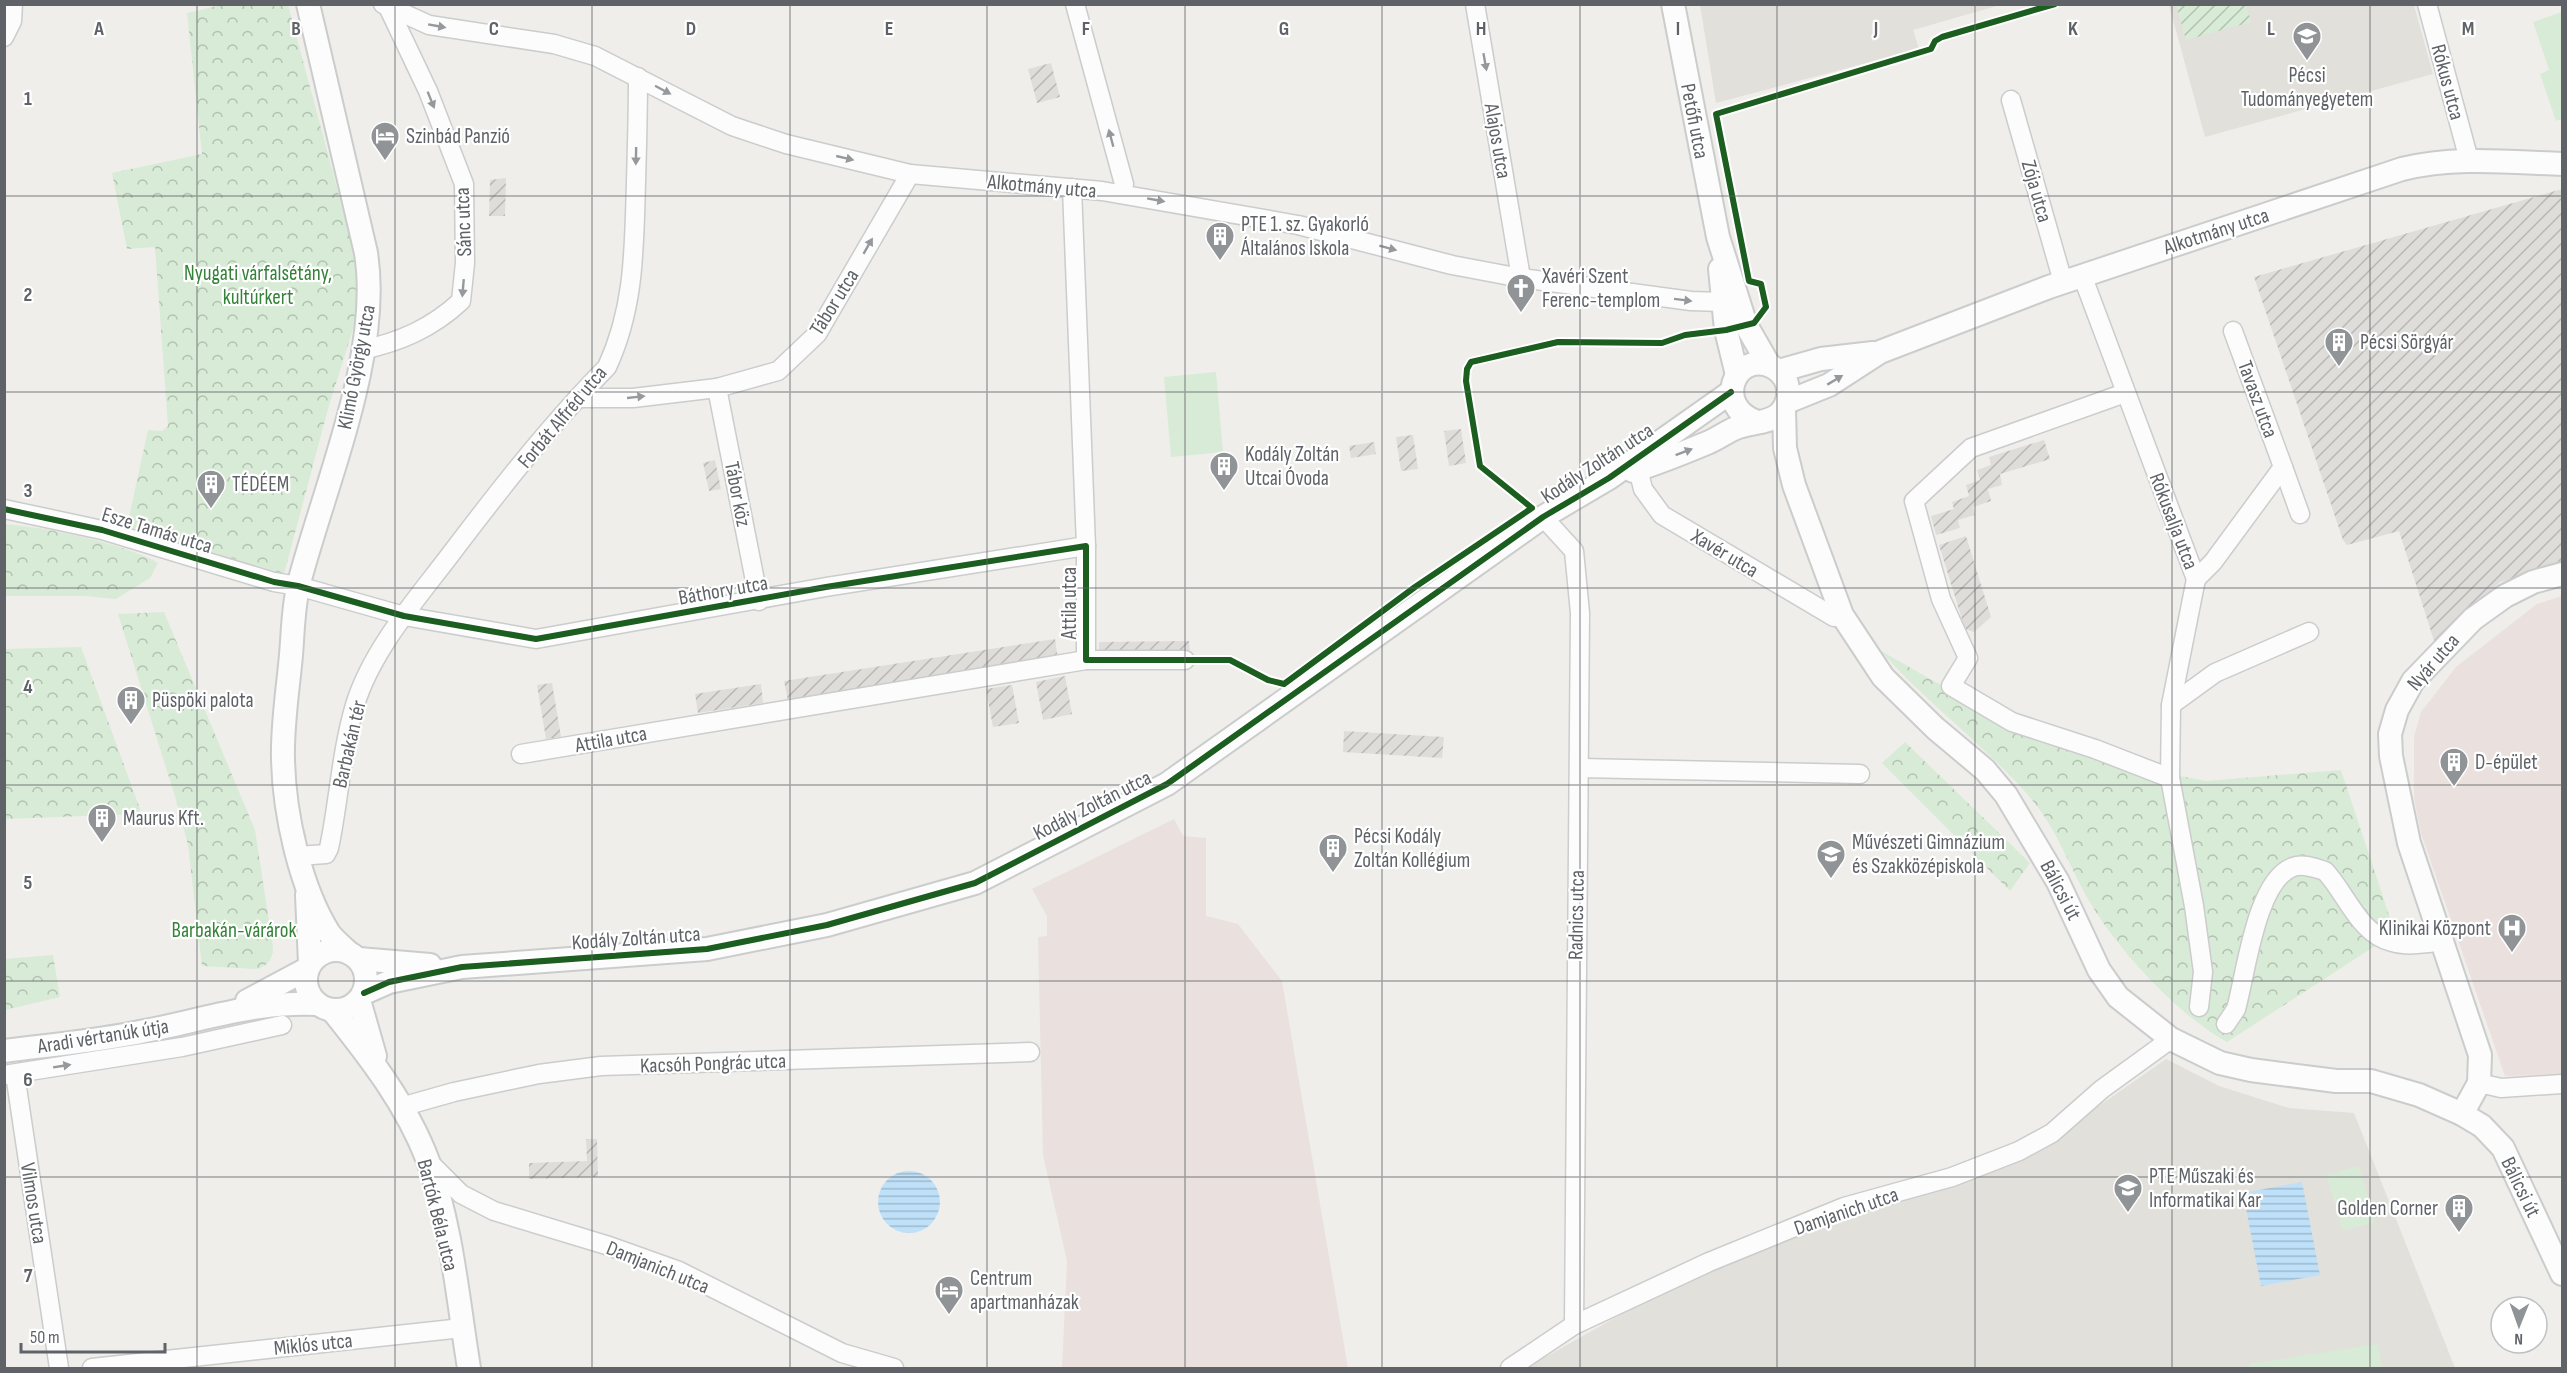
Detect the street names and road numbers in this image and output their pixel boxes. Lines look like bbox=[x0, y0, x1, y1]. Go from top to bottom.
street label: Rókus utca bbox=[2425, 42, 2470, 123]
street label: Petőfi utca bbox=[1675, 81, 1714, 161]
street label: Alajos utca bbox=[1478, 101, 1516, 181]
street label: Zója utca bbox=[2016, 157, 2057, 225]
street label: Alkotmány utca bbox=[986, 169, 1097, 204]
street label: Sánc utca bbox=[450, 187, 477, 257]
street label: Alkotmány utca bbox=[2159, 203, 2272, 261]
street label: Tábor utca bbox=[804, 265, 864, 340]
street label: Klimó György utca bbox=[332, 303, 381, 431]
street label: Tavasz utca bbox=[2232, 357, 2283, 441]
street label: Forbát Alfréd utca bbox=[512, 361, 612, 473]
street label: Kodály Zoltán utca bbox=[1536, 418, 1658, 509]
street label: Tábor köz bbox=[719, 459, 756, 529]
street label: Rókusalja utca bbox=[2144, 469, 2203, 573]
street label: Esze Tamás utca bbox=[99, 502, 215, 559]
street label: Xavér utca bbox=[1686, 523, 1763, 583]
street label: Attila utca bbox=[1057, 567, 1082, 640]
street label: Báthory utca bbox=[676, 570, 770, 611]
street label: Nyár utca bbox=[2402, 629, 2465, 696]
street label: Barbakán tér bbox=[327, 698, 372, 790]
street label: Attila utca bbox=[572, 721, 649, 758]
street label: Kodály Zoltán utca bbox=[1029, 765, 1155, 846]
street label: Bálicsi út bbox=[2034, 856, 2087, 924]
street label: Radnics utca bbox=[1563, 870, 1590, 960]
street label: Kodály Zoltán utca bbox=[571, 922, 701, 955]
street label: Aradi vértanúk útja bbox=[35, 1014, 170, 1059]
street label: Kacsóh Pongrác utca bbox=[640, 1048, 786, 1079]
street label: Bálicsi út bbox=[2495, 1153, 2546, 1222]
street label: Bartók Béla utca bbox=[412, 1157, 463, 1274]
street label: Vilmos utca bbox=[15, 1161, 52, 1245]
street label: Damjanich utca bbox=[1791, 1182, 1902, 1241]
street label: Damjanich utca bbox=[603, 1236, 713, 1299]
street label: Miklós utca bbox=[272, 1328, 354, 1361]

